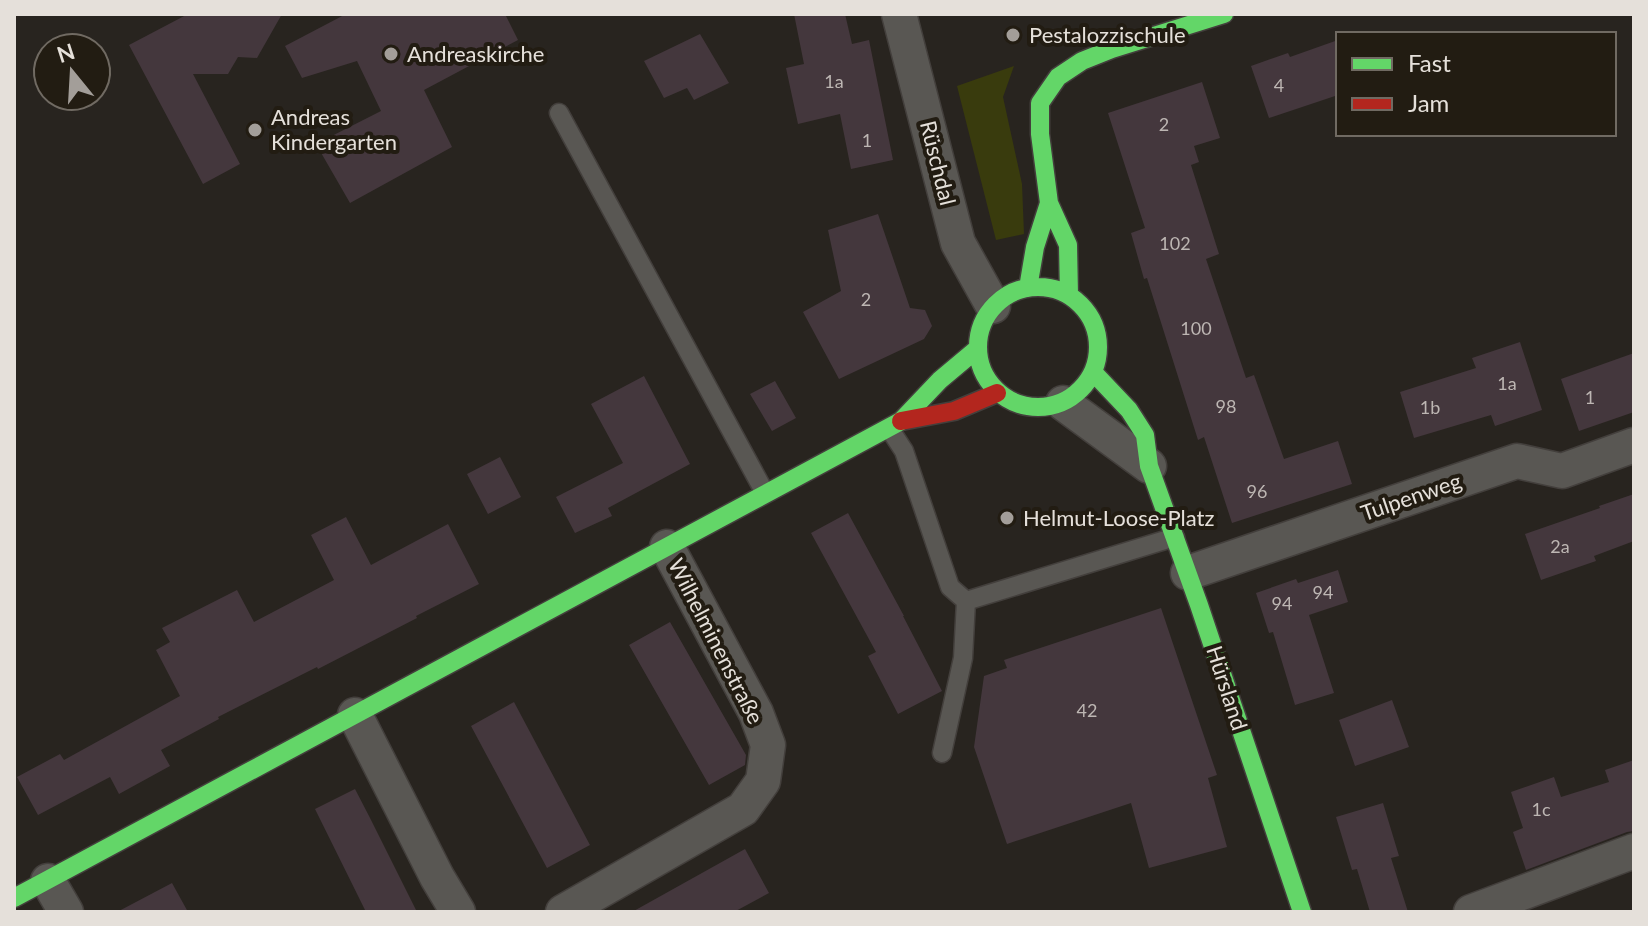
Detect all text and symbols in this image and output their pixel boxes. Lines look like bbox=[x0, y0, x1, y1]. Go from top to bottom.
place label: Pestalozzischule bbox=[1029, 21, 1186, 48]
marker: Pestalozzischule bbox=[1004, 26, 1022, 44]
north arrow bbox=[32, 32, 112, 112]
legend bbox=[1336, 32, 1616, 136]
text: N bbox=[53, 37, 78, 68]
place label: Andreaskirche bbox=[407, 40, 545, 67]
marker: Andreaskirche bbox=[382, 45, 400, 63]
text: Fast bbox=[1408, 48, 1451, 77]
house number: 1a bbox=[824, 70, 844, 92]
house number: 4 bbox=[1274, 74, 1284, 96]
text: Jam bbox=[1408, 88, 1449, 117]
place label: Andreas Kindergarten bbox=[271, 103, 397, 155]
house number: 2 bbox=[1159, 113, 1169, 135]
street label: Rüschdal bbox=[915, 118, 962, 208]
marker: Andreas Kindergarten bbox=[246, 121, 264, 139]
house number: 1 bbox=[862, 129, 872, 151]
house number: 102 bbox=[1159, 232, 1191, 254]
house number: 2 bbox=[861, 288, 871, 310]
house number: 100 bbox=[1180, 317, 1212, 339]
house number: 1a bbox=[1497, 372, 1517, 394]
house number: 1 bbox=[1585, 386, 1595, 408]
house number: 98 bbox=[1216, 395, 1236, 417]
house number: 1b bbox=[1420, 396, 1440, 418]
street label: Tulpenweg bbox=[1357, 467, 1465, 526]
house number: 96 bbox=[1247, 480, 1267, 502]
place label: Helmut-Loose-Platz bbox=[1023, 504, 1214, 531]
marker: Helmut-Loose-Platz bbox=[998, 509, 1016, 527]
house number: 2a bbox=[1550, 535, 1570, 557]
street label: Wilhelminenstraße bbox=[663, 553, 770, 728]
house number: 94 bbox=[1313, 581, 1333, 603]
house number: 94 bbox=[1272, 592, 1292, 614]
street label: Hürsland bbox=[1201, 642, 1254, 733]
house number: 42 bbox=[1077, 699, 1097, 721]
house number: 1c bbox=[1531, 798, 1551, 820]

